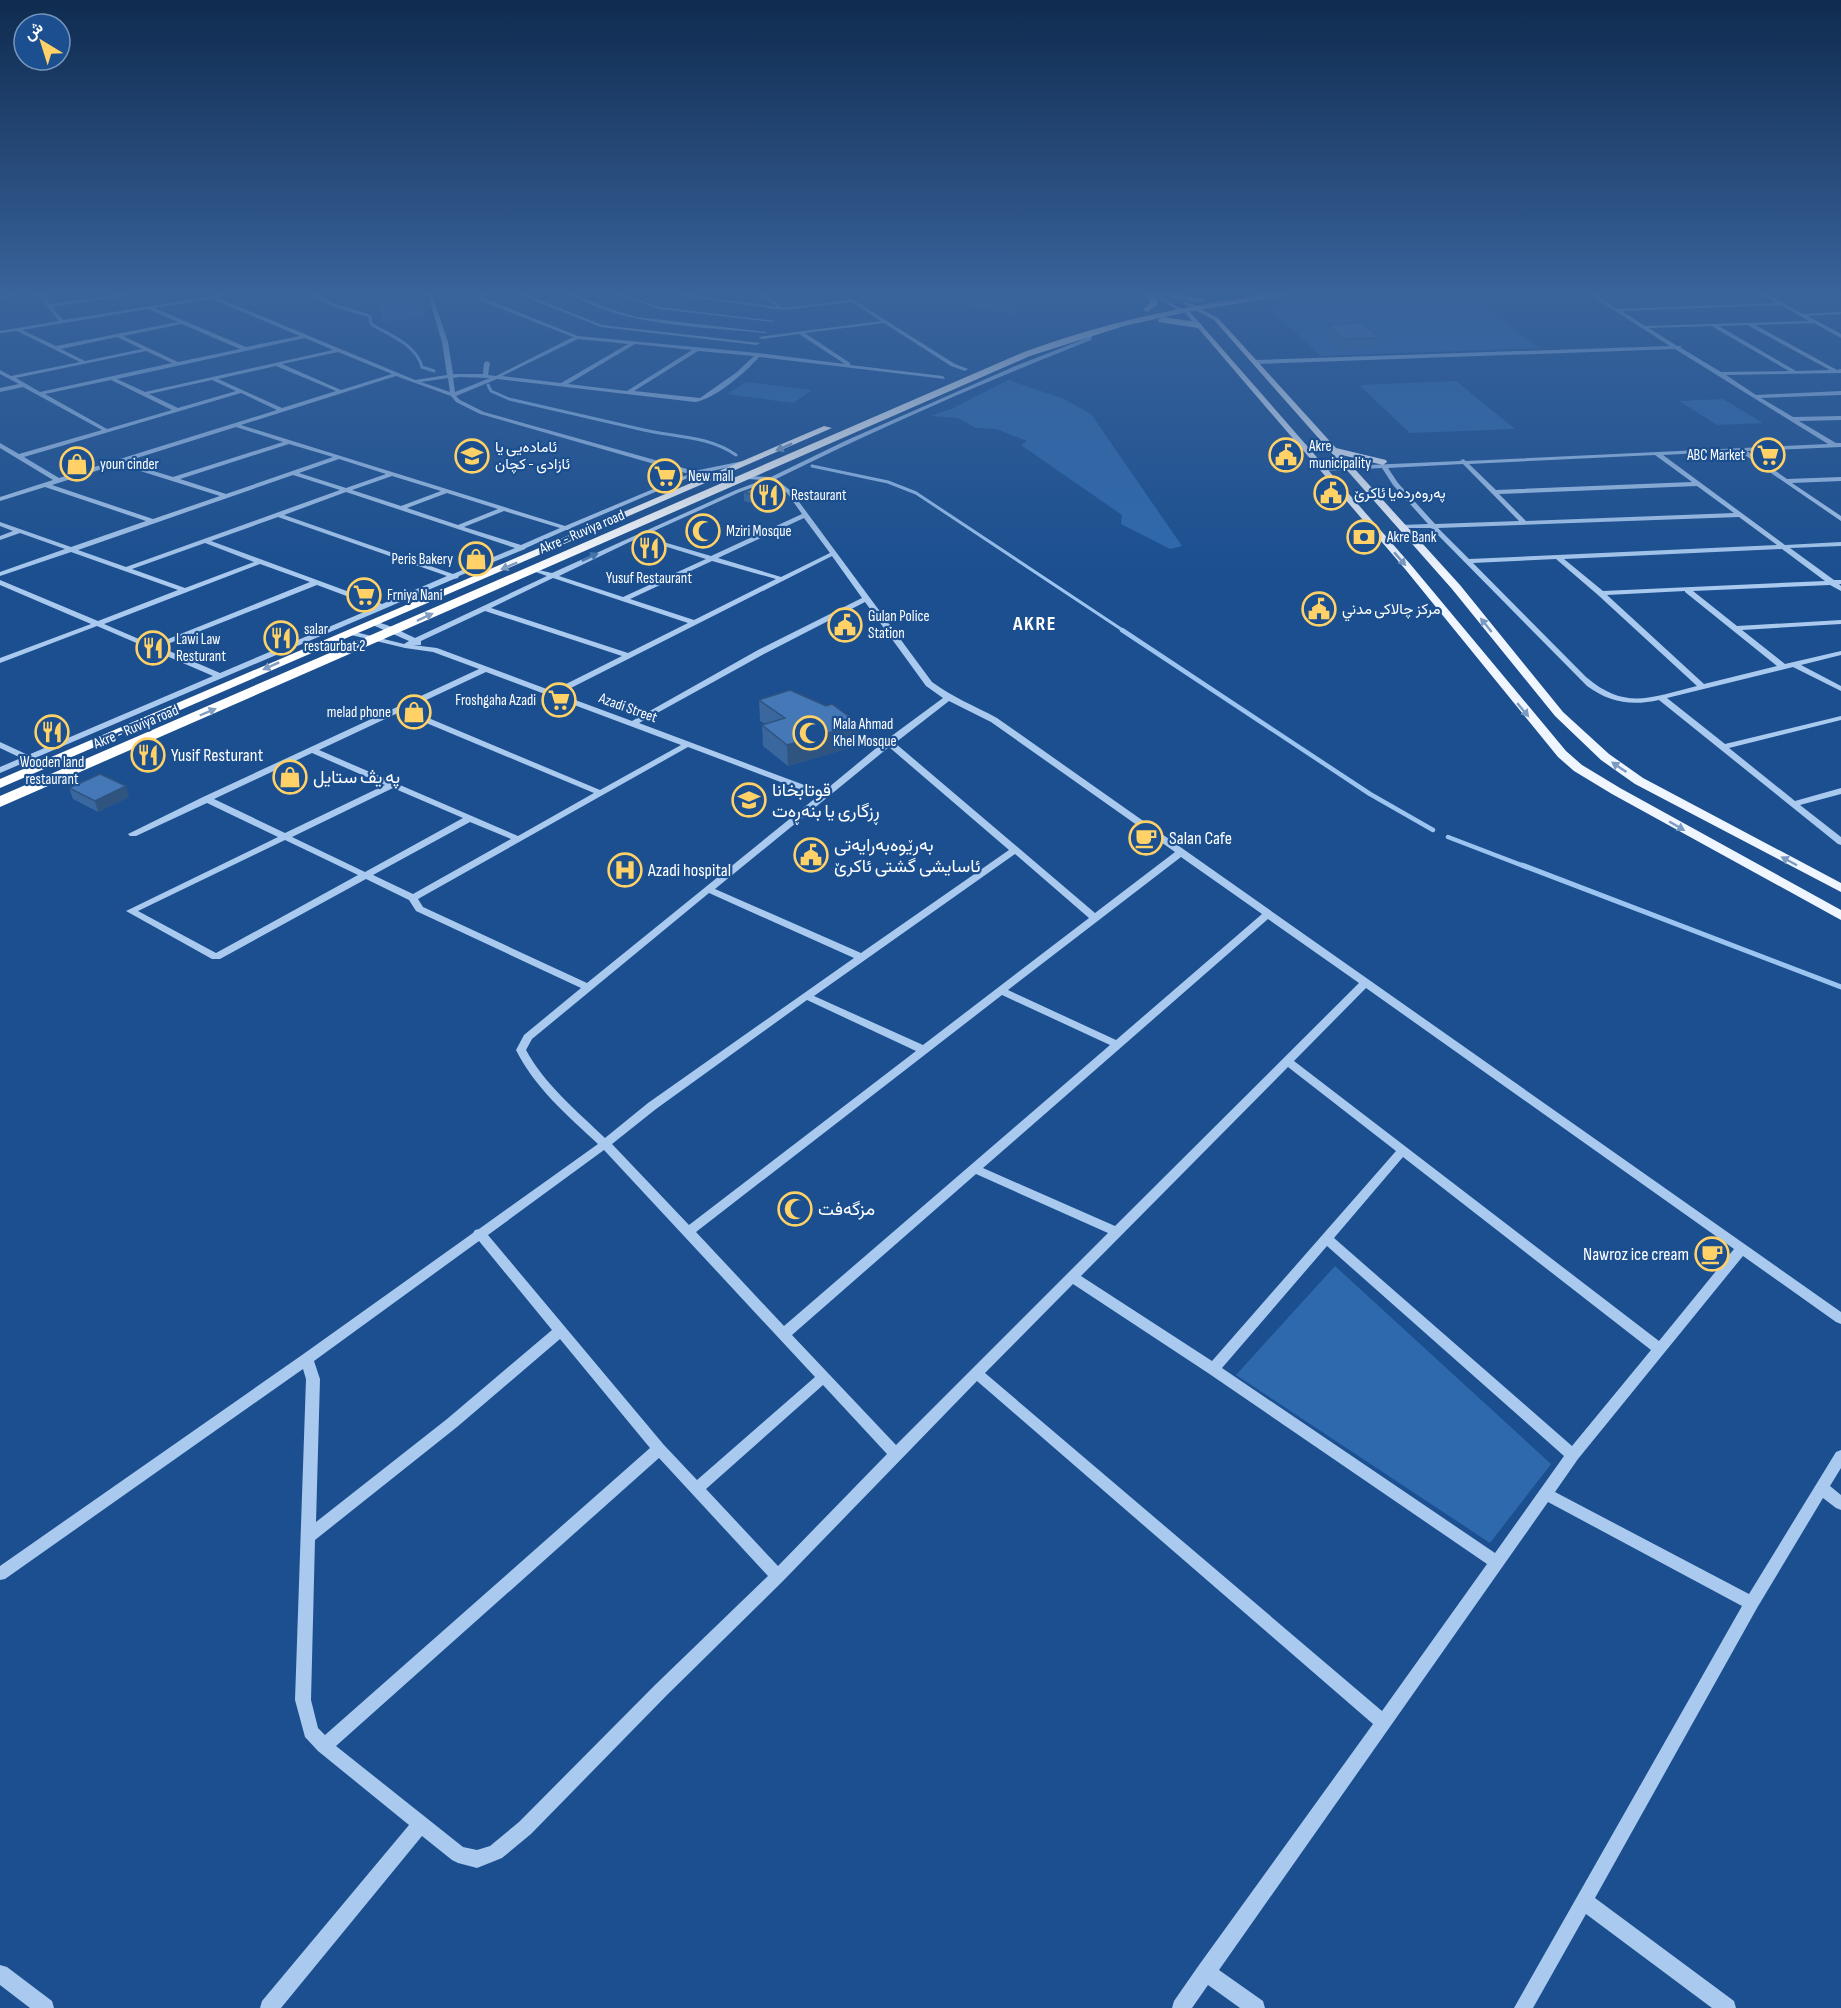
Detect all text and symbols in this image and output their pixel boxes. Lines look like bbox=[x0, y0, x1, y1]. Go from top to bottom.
north arrow bbox=[12, 12, 72, 72]
text: ش bbox=[20, 18, 47, 45]
public building icon: Akre municipality bbox=[1268, 437, 1304, 473]
place label: Akre municipality bbox=[1308, 437, 1371, 473]
supermarket icon: ABC Market bbox=[1750, 437, 1786, 473]
school or university icon: ئامادەیی یا ئازادی - کچان bbox=[454, 438, 490, 474]
place label: ئامادەیی یا ئازادی - کچان bbox=[495, 438, 570, 474]
one-way arrow bbox=[775, 443, 793, 452]
shop icon: youn cinder bbox=[59, 446, 95, 482]
place label: ABC Market bbox=[1686, 446, 1745, 465]
place label: youn cinder bbox=[100, 455, 159, 474]
supermarket icon: New mall bbox=[647, 458, 683, 494]
place label: New mall bbox=[688, 467, 733, 486]
public building icon: پەروەردەیا ئاكرێ bbox=[1313, 475, 1349, 511]
restaurant icon: Restaurant bbox=[750, 477, 786, 513]
place label: پەروەردەیا ئاكرێ bbox=[1354, 484, 1446, 503]
place label: Restaurant bbox=[791, 486, 847, 505]
street label: Akre - Ruviya road bbox=[536, 506, 627, 559]
mosque icon: Mziri Mosque bbox=[685, 513, 721, 549]
bank icon: Akre Bank bbox=[1346, 519, 1382, 555]
place label: Mziri Mosque bbox=[726, 522, 792, 541]
place label: Akre Bank bbox=[1386, 528, 1437, 547]
restaurant icon: Yusuf Restaurant bbox=[631, 530, 667, 566]
shop icon: Peris Bakery bbox=[458, 541, 494, 577]
place label: Peris Bakery bbox=[392, 550, 453, 569]
one-way arrow bbox=[1394, 551, 1407, 566]
one-way arrow bbox=[582, 553, 599, 562]
one-way arrow bbox=[500, 561, 517, 570]
place label: Yusuf Restaurant bbox=[606, 569, 692, 588]
supermarket icon: Frniya Nani bbox=[346, 577, 382, 613]
place label: Frniya Nani bbox=[387, 586, 443, 605]
public building icon: مركز چالاکى مدني bbox=[1301, 591, 1337, 627]
place label: مركز چالاکى مدني bbox=[1342, 600, 1441, 622]
public building icon: Gulan Police Station bbox=[827, 607, 863, 643]
place label: Gulan Police Station bbox=[868, 607, 930, 643]
district label: AKRE bbox=[1012, 612, 1057, 636]
one-way arrow bbox=[417, 613, 434, 622]
one-way arrow bbox=[1480, 617, 1493, 633]
restaurant icon: salar restaurbat 2 bbox=[263, 620, 299, 656]
place label: salar restaurbat 2 bbox=[304, 620, 365, 656]
restaurant icon: Lawi Law Resturant bbox=[135, 630, 171, 666]
place label: Lawi Law Resturant bbox=[176, 630, 226, 666]
one-way arrow bbox=[262, 662, 280, 672]
supermarket icon: Froshgaha Azadi bbox=[541, 682, 577, 718]
street label: Azadi Street bbox=[595, 688, 660, 727]
place label: Froshgaha Azadi bbox=[455, 691, 536, 710]
shop icon: melad phone bbox=[396, 694, 432, 730]
street label: Akre - Ruviya road bbox=[90, 701, 181, 754]
one-way arrow bbox=[1517, 702, 1530, 718]
place label: melad phone bbox=[327, 703, 391, 722]
one-way arrow bbox=[199, 707, 217, 717]
restaurant icon: Wooden land restaurant bbox=[34, 714, 70, 750]
mosque icon: Mala Ahmad Khel Mosque bbox=[792, 715, 828, 751]
place label: Mala Ahmad Khel Mosque bbox=[833, 715, 897, 751]
restaurant icon: Yusif Resturant bbox=[130, 737, 166, 773]
place label: Yusif Resturant bbox=[171, 745, 264, 766]
place label: Wooden land restaurant bbox=[20, 753, 84, 789]
shop icon: په يڤ ستايل bbox=[272, 759, 308, 795]
one-way arrow bbox=[1611, 761, 1627, 773]
place label: په يڤ ستايل bbox=[313, 767, 400, 789]
place label: قوتابخانا ڕزگاری یا بنەڕەت bbox=[772, 780, 880, 825]
school or university icon: قوتابخانا ڕزگاری یا بنەڕەت bbox=[731, 782, 767, 818]
cafe icon: Salan Cafe bbox=[1128, 820, 1164, 856]
one-way arrow bbox=[1669, 821, 1686, 831]
place label: Salan Cafe bbox=[1169, 828, 1232, 849]
place label: بەرێوەبەرایەتی ئاسایشی گشتی ئاکرێ bbox=[834, 835, 981, 877]
public building icon: بەرێوەبەرایەتی ئاسایشی گشتی ئاکرێ bbox=[793, 837, 829, 873]
hospital icon: Azadi hospital bbox=[607, 852, 643, 888]
one-way arrow bbox=[1781, 856, 1798, 866]
place label: Azadi hospital bbox=[647, 860, 731, 881]
mosque icon: مزگەفت bbox=[777, 1191, 813, 1227]
place label: مزگەفت bbox=[818, 1199, 875, 1220]
cafe icon: Nawroz ice cream bbox=[1694, 1236, 1730, 1272]
place label: Nawroz ice cream bbox=[1583, 1244, 1689, 1265]

